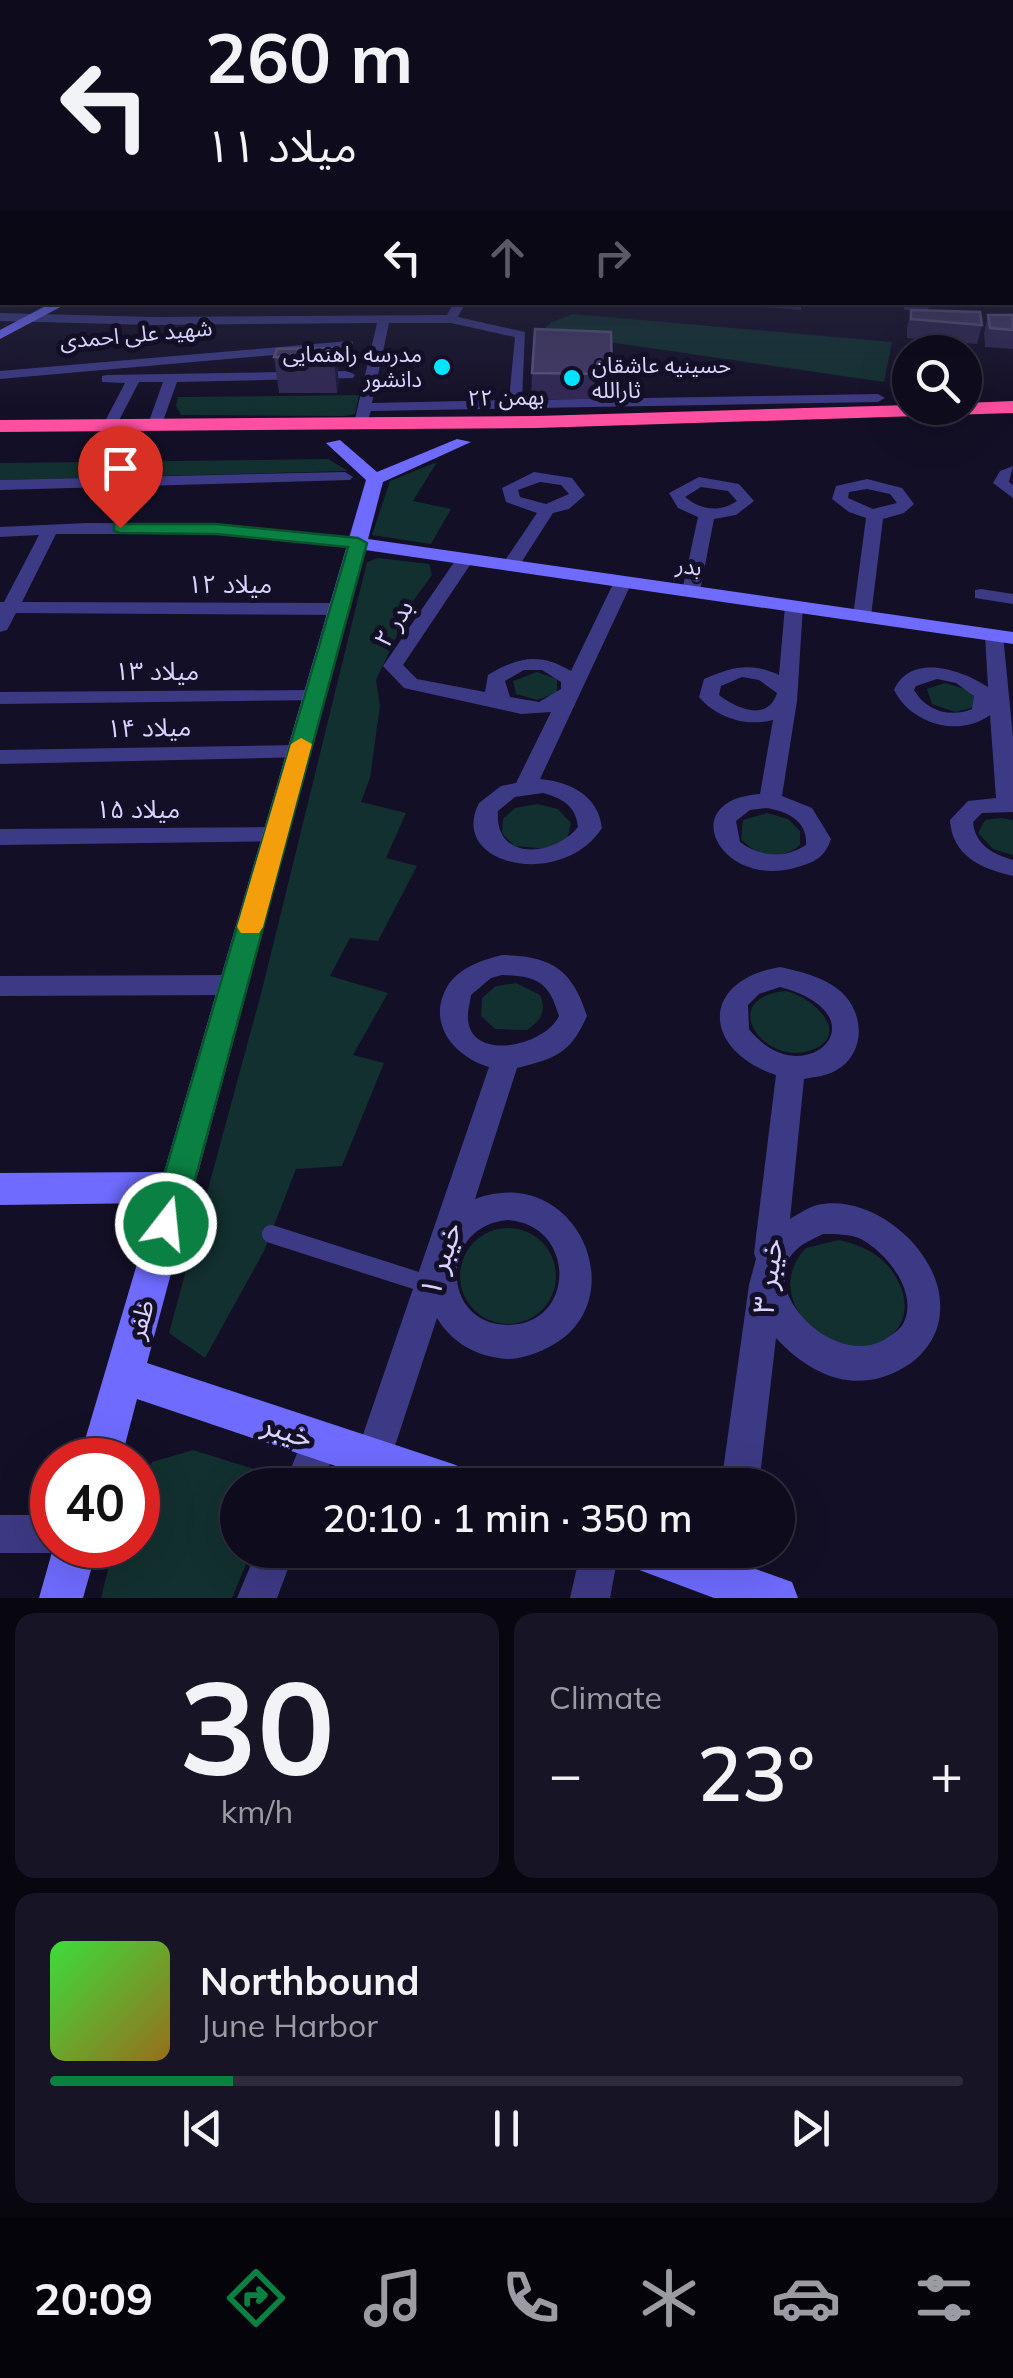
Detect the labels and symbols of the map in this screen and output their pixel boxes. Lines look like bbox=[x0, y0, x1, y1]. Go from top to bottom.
street label: شهید علی احمدی bbox=[59, 313, 213, 355]
place label: مدرسه راهنمایی دانشور bbox=[283, 340, 422, 393]
place label: حسینیه عاشقان ثارالله bbox=[592, 351, 731, 404]
marker: مدرسه راهنمایی دانشور bbox=[431, 356, 453, 378]
marker: حسینیه عاشقان ثارالله bbox=[561, 367, 583, 389]
street label: ۲۲ بهمن bbox=[467, 382, 545, 412]
pin bbox=[78, 426, 163, 529]
street label: بدر bbox=[673, 550, 704, 582]
street label: میلاد ۱۲ bbox=[188, 568, 272, 599]
street label: بدر ۲ bbox=[367, 594, 419, 652]
street label: میلاد ۱۳ bbox=[115, 655, 199, 686]
street label: میلاد ۱۴ bbox=[106, 711, 192, 743]
street label: میلاد ۱۵ bbox=[96, 793, 180, 824]
position arrow bbox=[114, 1172, 218, 1276]
street label: خیبر ۱ bbox=[410, 1217, 470, 1301]
street label: خیبر ۳ bbox=[744, 1236, 790, 1316]
street label: ظفر bbox=[119, 1296, 160, 1343]
street label: خیبر bbox=[257, 1404, 318, 1456]
speed limit sign: 40 bbox=[30, 1438, 160, 1568]

